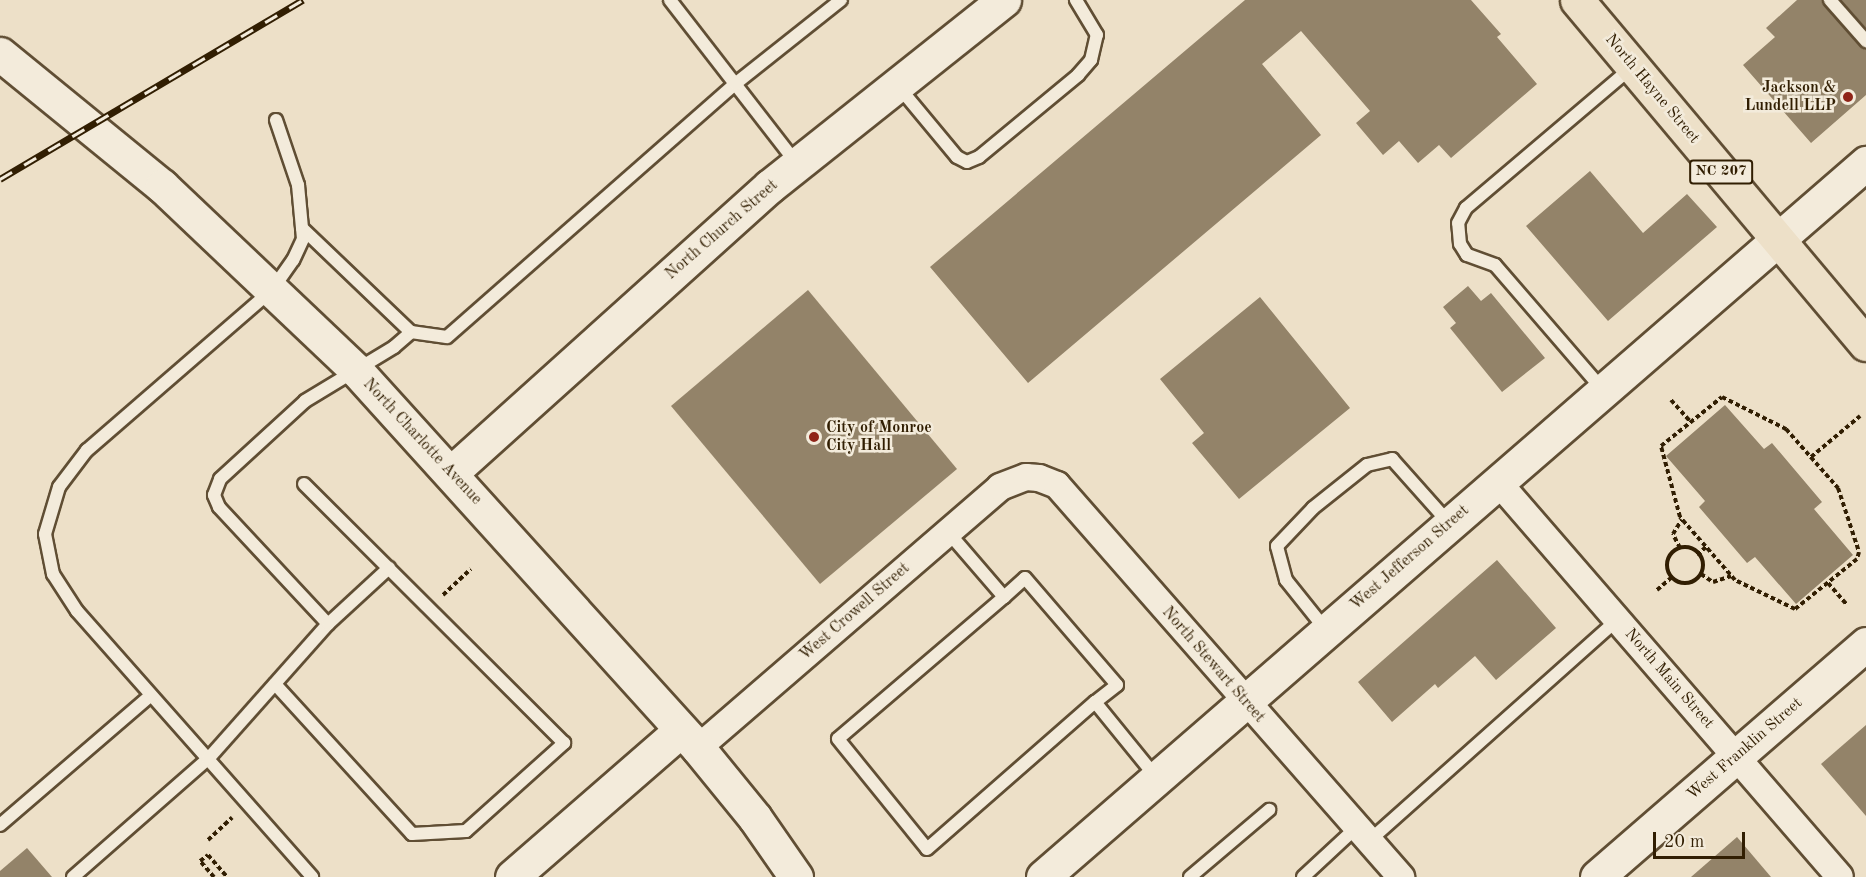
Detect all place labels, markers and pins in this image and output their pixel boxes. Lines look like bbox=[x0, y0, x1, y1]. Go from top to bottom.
place label: Jackson & Lundell LLP bbox=[1744, 78, 1836, 116]
marker: Jackson & Lundell LLP bbox=[1841, 90, 1855, 104]
place label: City of Monroe City Hall bbox=[826, 418, 932, 456]
marker: City of Monroe City Hall bbox=[807, 430, 821, 444]

